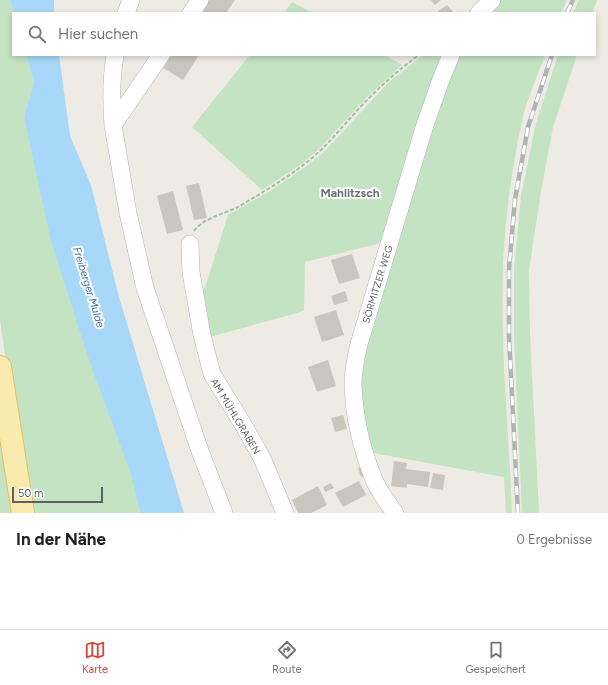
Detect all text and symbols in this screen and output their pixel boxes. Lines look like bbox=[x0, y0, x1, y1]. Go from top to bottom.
search box bbox=[12, 12, 596, 56]
icon: search bbox=[26, 23, 48, 45]
text: Hier suchen bbox=[58, 25, 138, 43]
district label: Mahlitzsch bbox=[320, 186, 380, 200]
street label: SÖRMITZER WEG bbox=[359, 243, 396, 325]
water label: Freiberger Mulde bbox=[70, 245, 107, 329]
street label: AM MÜHLGRABEN bbox=[208, 376, 263, 457]
scale bar bbox=[12, 485, 103, 504]
text: 50 m bbox=[18, 487, 43, 500]
text: In der Nähe bbox=[16, 529, 106, 549]
text: 0 Ergebnisse bbox=[517, 532, 592, 547]
tab: Karte bbox=[82, 639, 108, 676]
tab: Route bbox=[272, 639, 302, 676]
tab: Gespeichert bbox=[465, 639, 526, 676]

